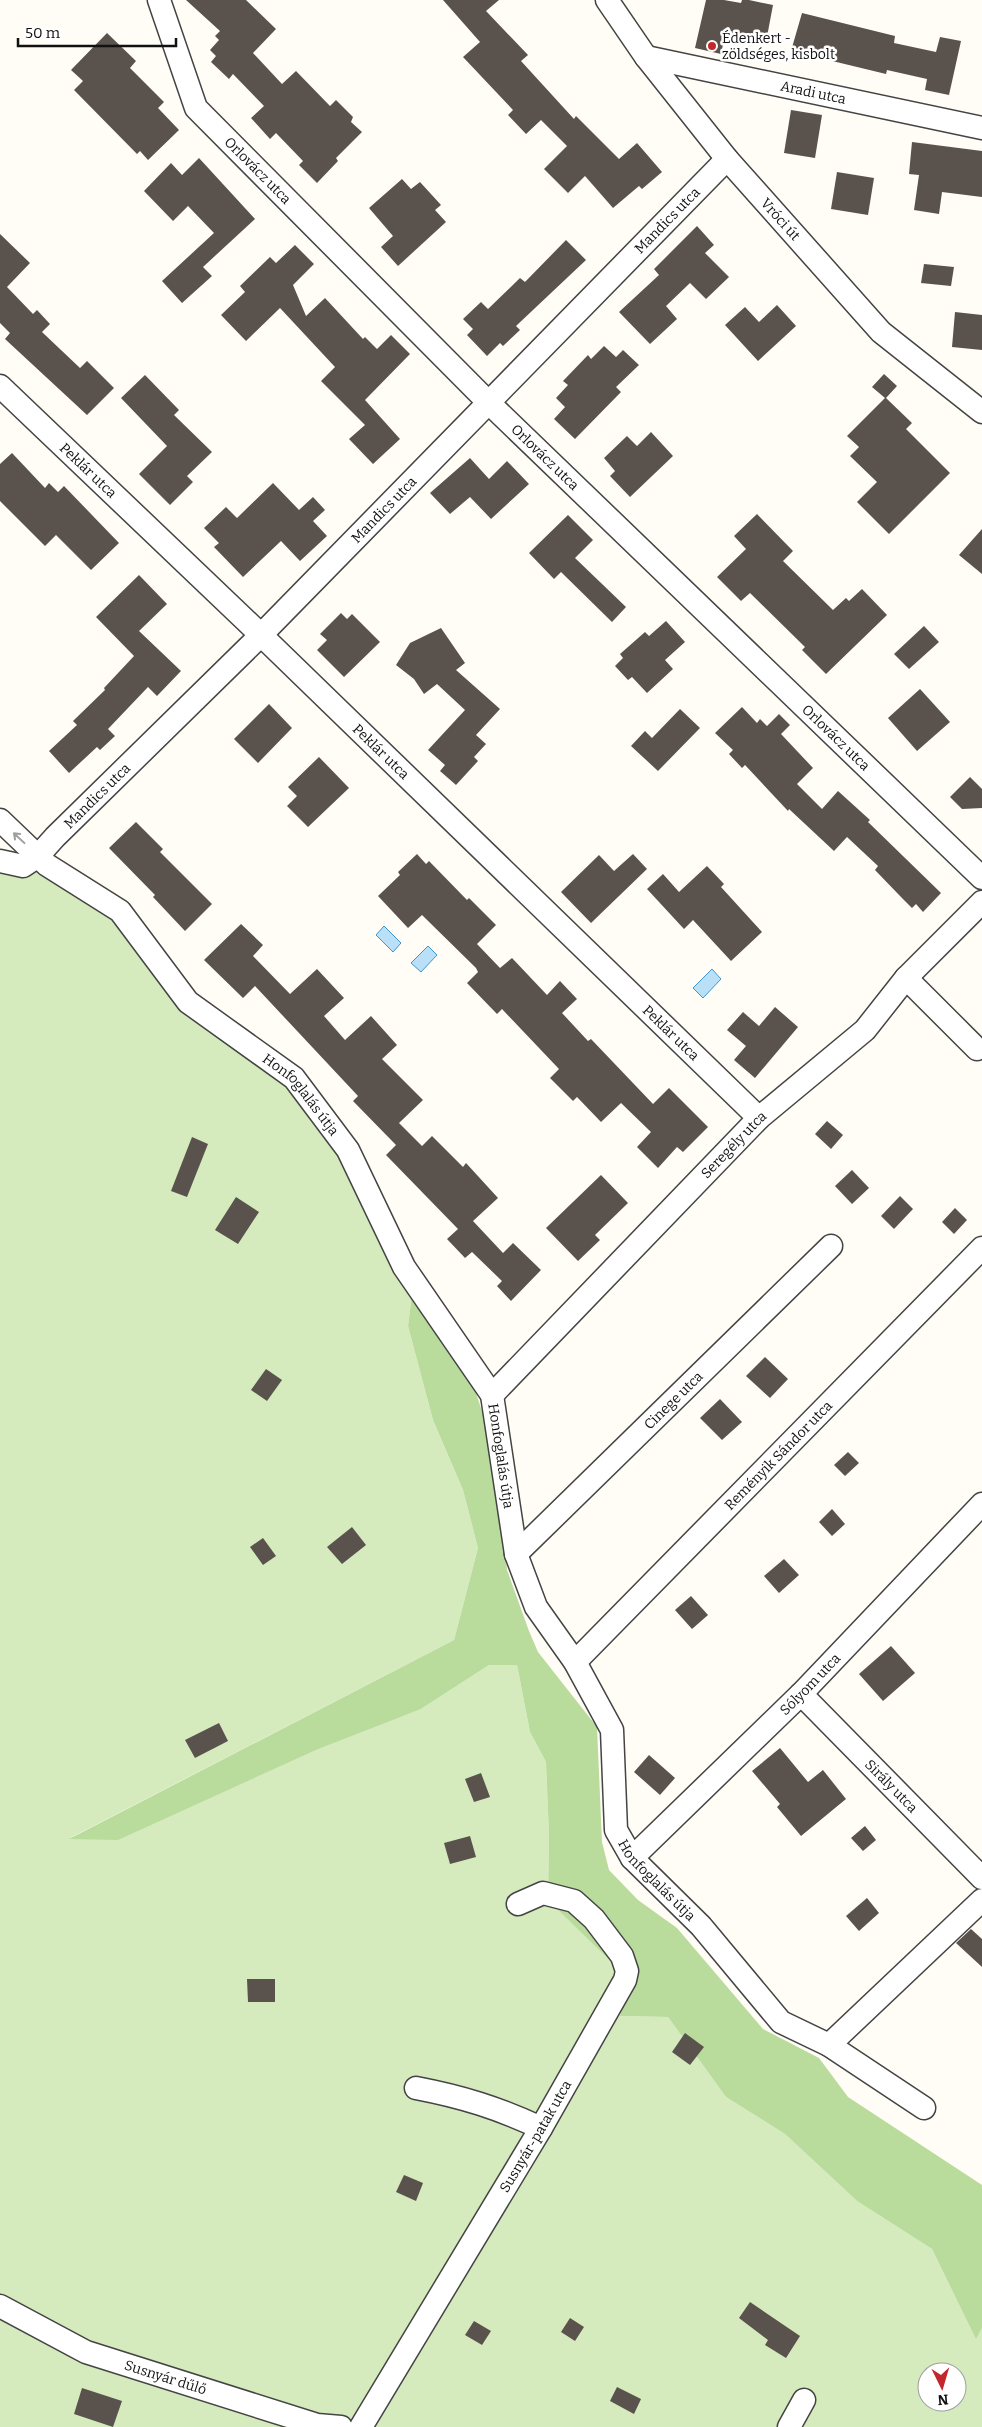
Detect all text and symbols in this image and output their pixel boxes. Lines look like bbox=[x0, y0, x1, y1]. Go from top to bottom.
scale bar bbox=[18, 15, 175, 47]
text: 50 m bbox=[25, 24, 61, 42]
place label: Édenkert - zöldséges, kisbolt bbox=[722, 29, 835, 63]
marker: Édenkert - zöldséges, kisbolt bbox=[706, 40, 718, 52]
street label: Aradi utca bbox=[779, 78, 848, 108]
street label: Orlovácz utca bbox=[221, 134, 295, 208]
street label: Mandics utca bbox=[631, 184, 704, 257]
street label: Vróci út bbox=[757, 195, 804, 244]
street label: Orlovácz utca bbox=[507, 421, 583, 494]
street label: Peklár utca bbox=[56, 439, 120, 502]
street label: Mandics utca bbox=[348, 473, 421, 547]
street label: Orlovácz utca bbox=[798, 701, 874, 775]
street label: Peklár utca bbox=[349, 721, 413, 783]
street label: Mandics utca bbox=[61, 760, 134, 832]
one-way arrow bbox=[13, 832, 25, 844]
street label: Peklár utca bbox=[639, 1002, 703, 1065]
street label: Honfoglalás útja bbox=[259, 1050, 342, 1139]
street label: Seregély utca bbox=[698, 1107, 770, 1182]
street label: Cinege utca bbox=[641, 1368, 707, 1433]
street label: Reményik Sándor utca bbox=[721, 1397, 836, 1514]
street label: Honfoglalás útja bbox=[484, 1402, 517, 1510]
street label: Sólyom utca bbox=[777, 1650, 845, 1719]
street label: Sirály utca bbox=[861, 1756, 921, 1817]
street label: Honfoglalás útja bbox=[614, 1837, 699, 1925]
street label: Susnyár-patak utca bbox=[496, 2077, 575, 2196]
street label: Susnyár dűlő bbox=[122, 2357, 209, 2399]
north arrow bbox=[917, 2362, 967, 2412]
text: N bbox=[937, 2391, 949, 2408]

